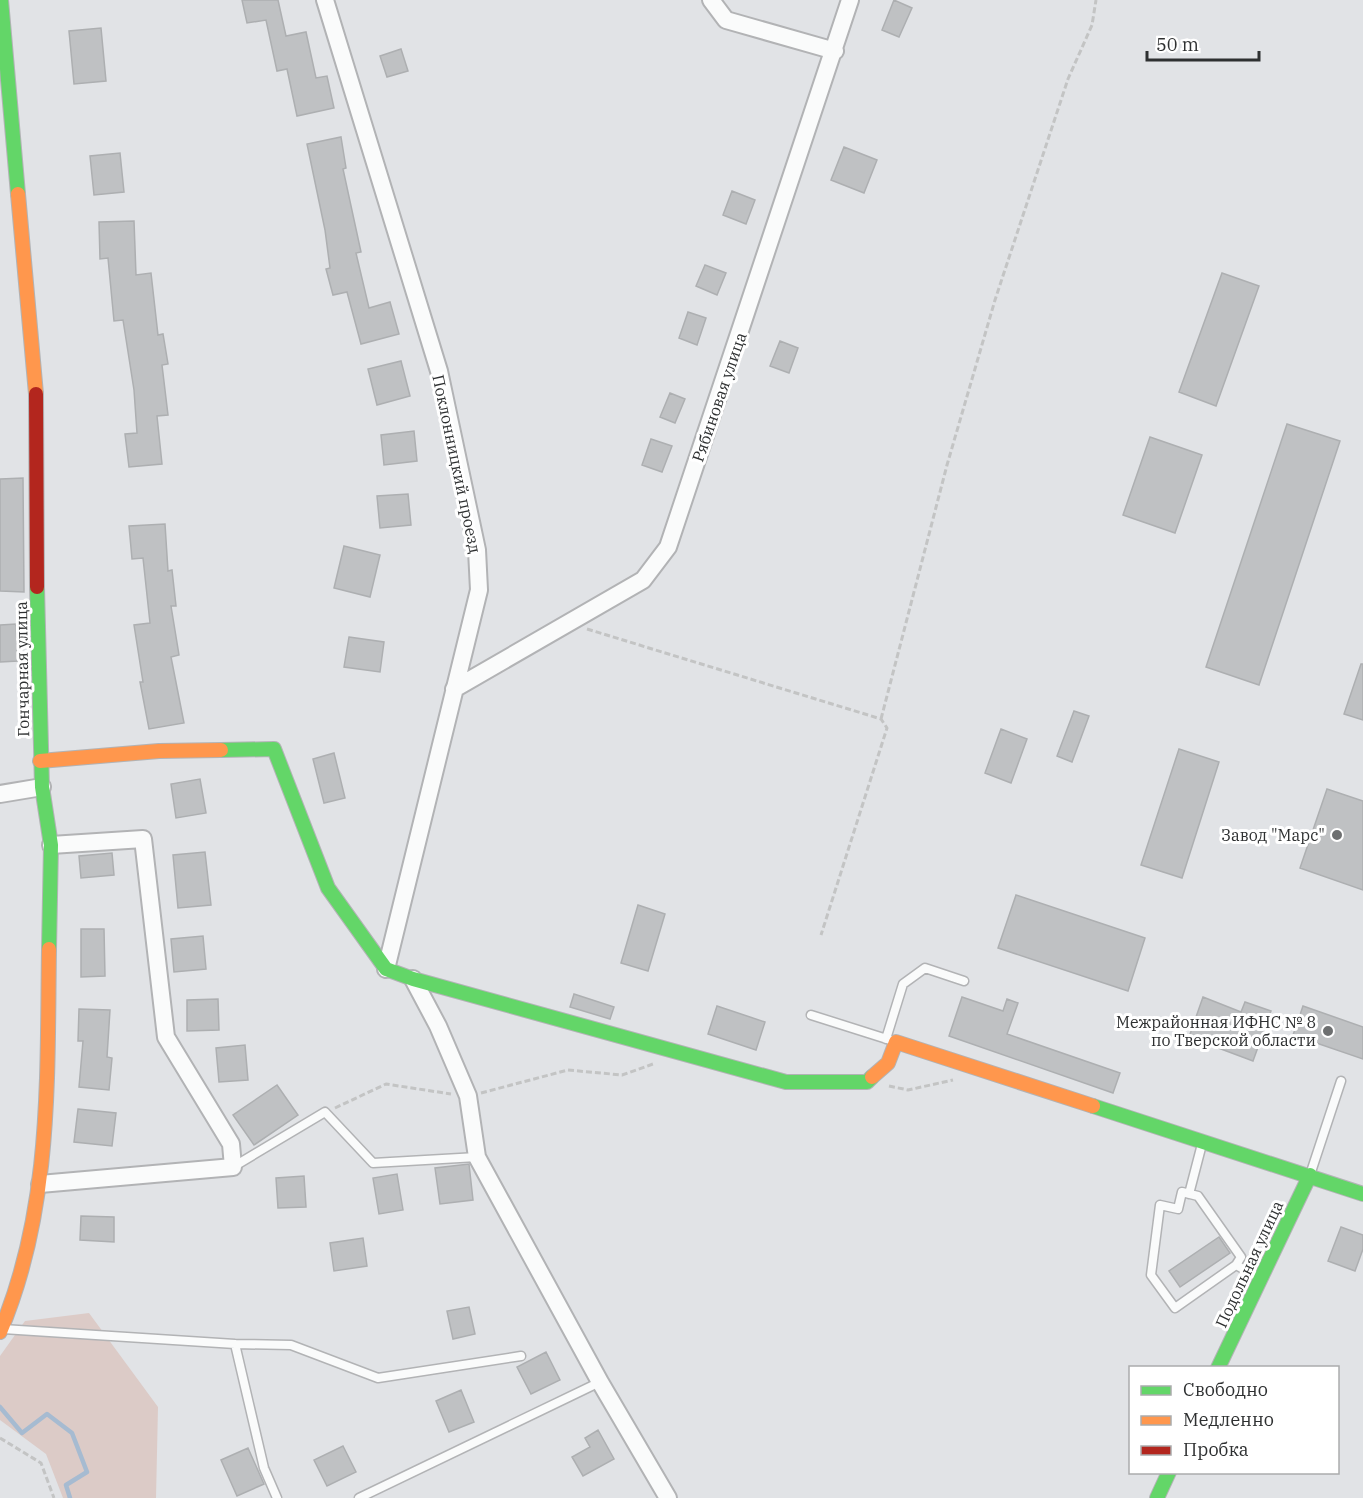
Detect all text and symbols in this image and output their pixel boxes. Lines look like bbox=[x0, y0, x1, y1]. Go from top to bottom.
scale bar bbox=[1147, 24, 1260, 62]
text: 50 m bbox=[1156, 33, 1199, 56]
street label: Рябиновая улица bbox=[687, 329, 751, 464]
street label: Поклонницкий проезд bbox=[428, 373, 486, 555]
street label: Гончарная улица bbox=[11, 601, 33, 737]
place label: Завод "Марс" bbox=[1221, 825, 1325, 845]
marker: Завод "Марс" bbox=[1330, 828, 1344, 842]
place label: Межрайонная ИФНС № 8 по Тверской области bbox=[1116, 1012, 1316, 1050]
marker: Межрайонная ИФНС № 8 по Тверской области bbox=[1321, 1024, 1335, 1038]
street label: Подольная улица bbox=[1211, 1197, 1287, 1331]
legend bbox=[1129, 1366, 1339, 1474]
text: Свободно bbox=[1183, 1378, 1268, 1401]
text: Медленно bbox=[1183, 1408, 1274, 1431]
text: Пробка bbox=[1183, 1438, 1249, 1461]

